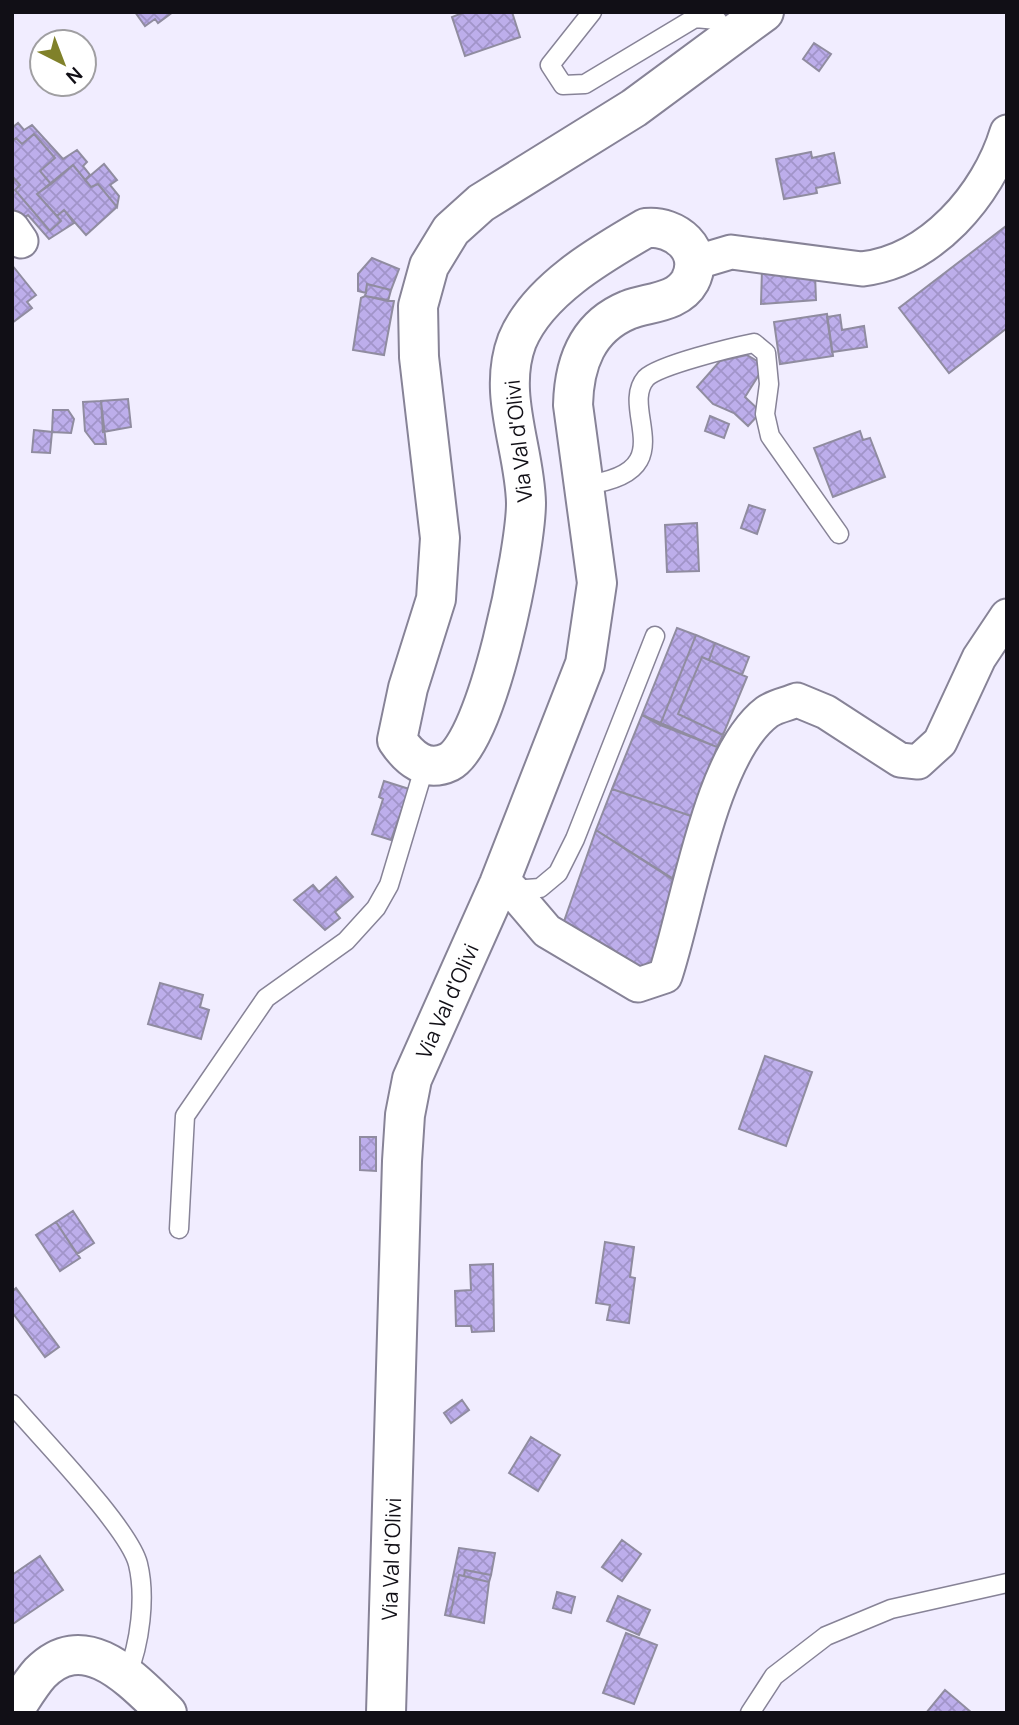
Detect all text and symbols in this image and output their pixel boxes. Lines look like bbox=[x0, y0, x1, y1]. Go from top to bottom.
north arrow bbox=[28, 28, 98, 98]
text: N bbox=[61, 61, 88, 90]
street label: Via Val d'Olivi bbox=[498, 378, 538, 504]
street label: Via Val d'Olivi bbox=[409, 939, 485, 1063]
street label: Via Val d'Olivi bbox=[375, 1497, 407, 1621]

